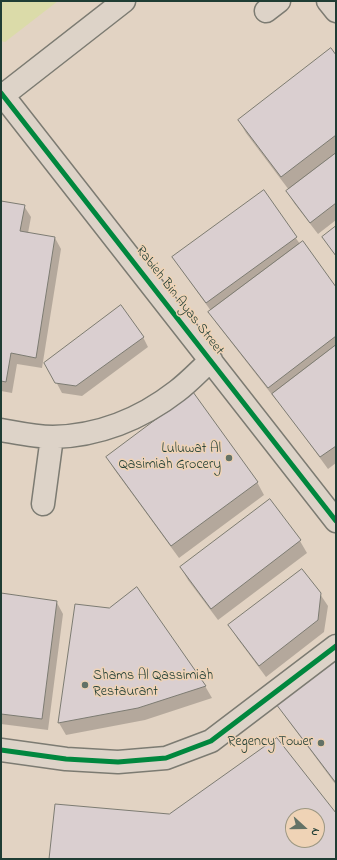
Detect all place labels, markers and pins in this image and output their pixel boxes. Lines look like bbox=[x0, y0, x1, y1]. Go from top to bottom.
place label: Luluwat Al Qasimiah Grocery bbox=[119, 442, 221, 474]
marker: Luluwat Al Qasimiah Grocery bbox=[224, 453, 234, 463]
place label: Shams Al Qassimiah Restaurant bbox=[93, 669, 213, 702]
marker: Shams Al Qassimiah Restaurant bbox=[80, 680, 90, 690]
place label: Regency Tower bbox=[227, 735, 313, 751]
marker: Regency Tower bbox=[316, 738, 326, 748]

